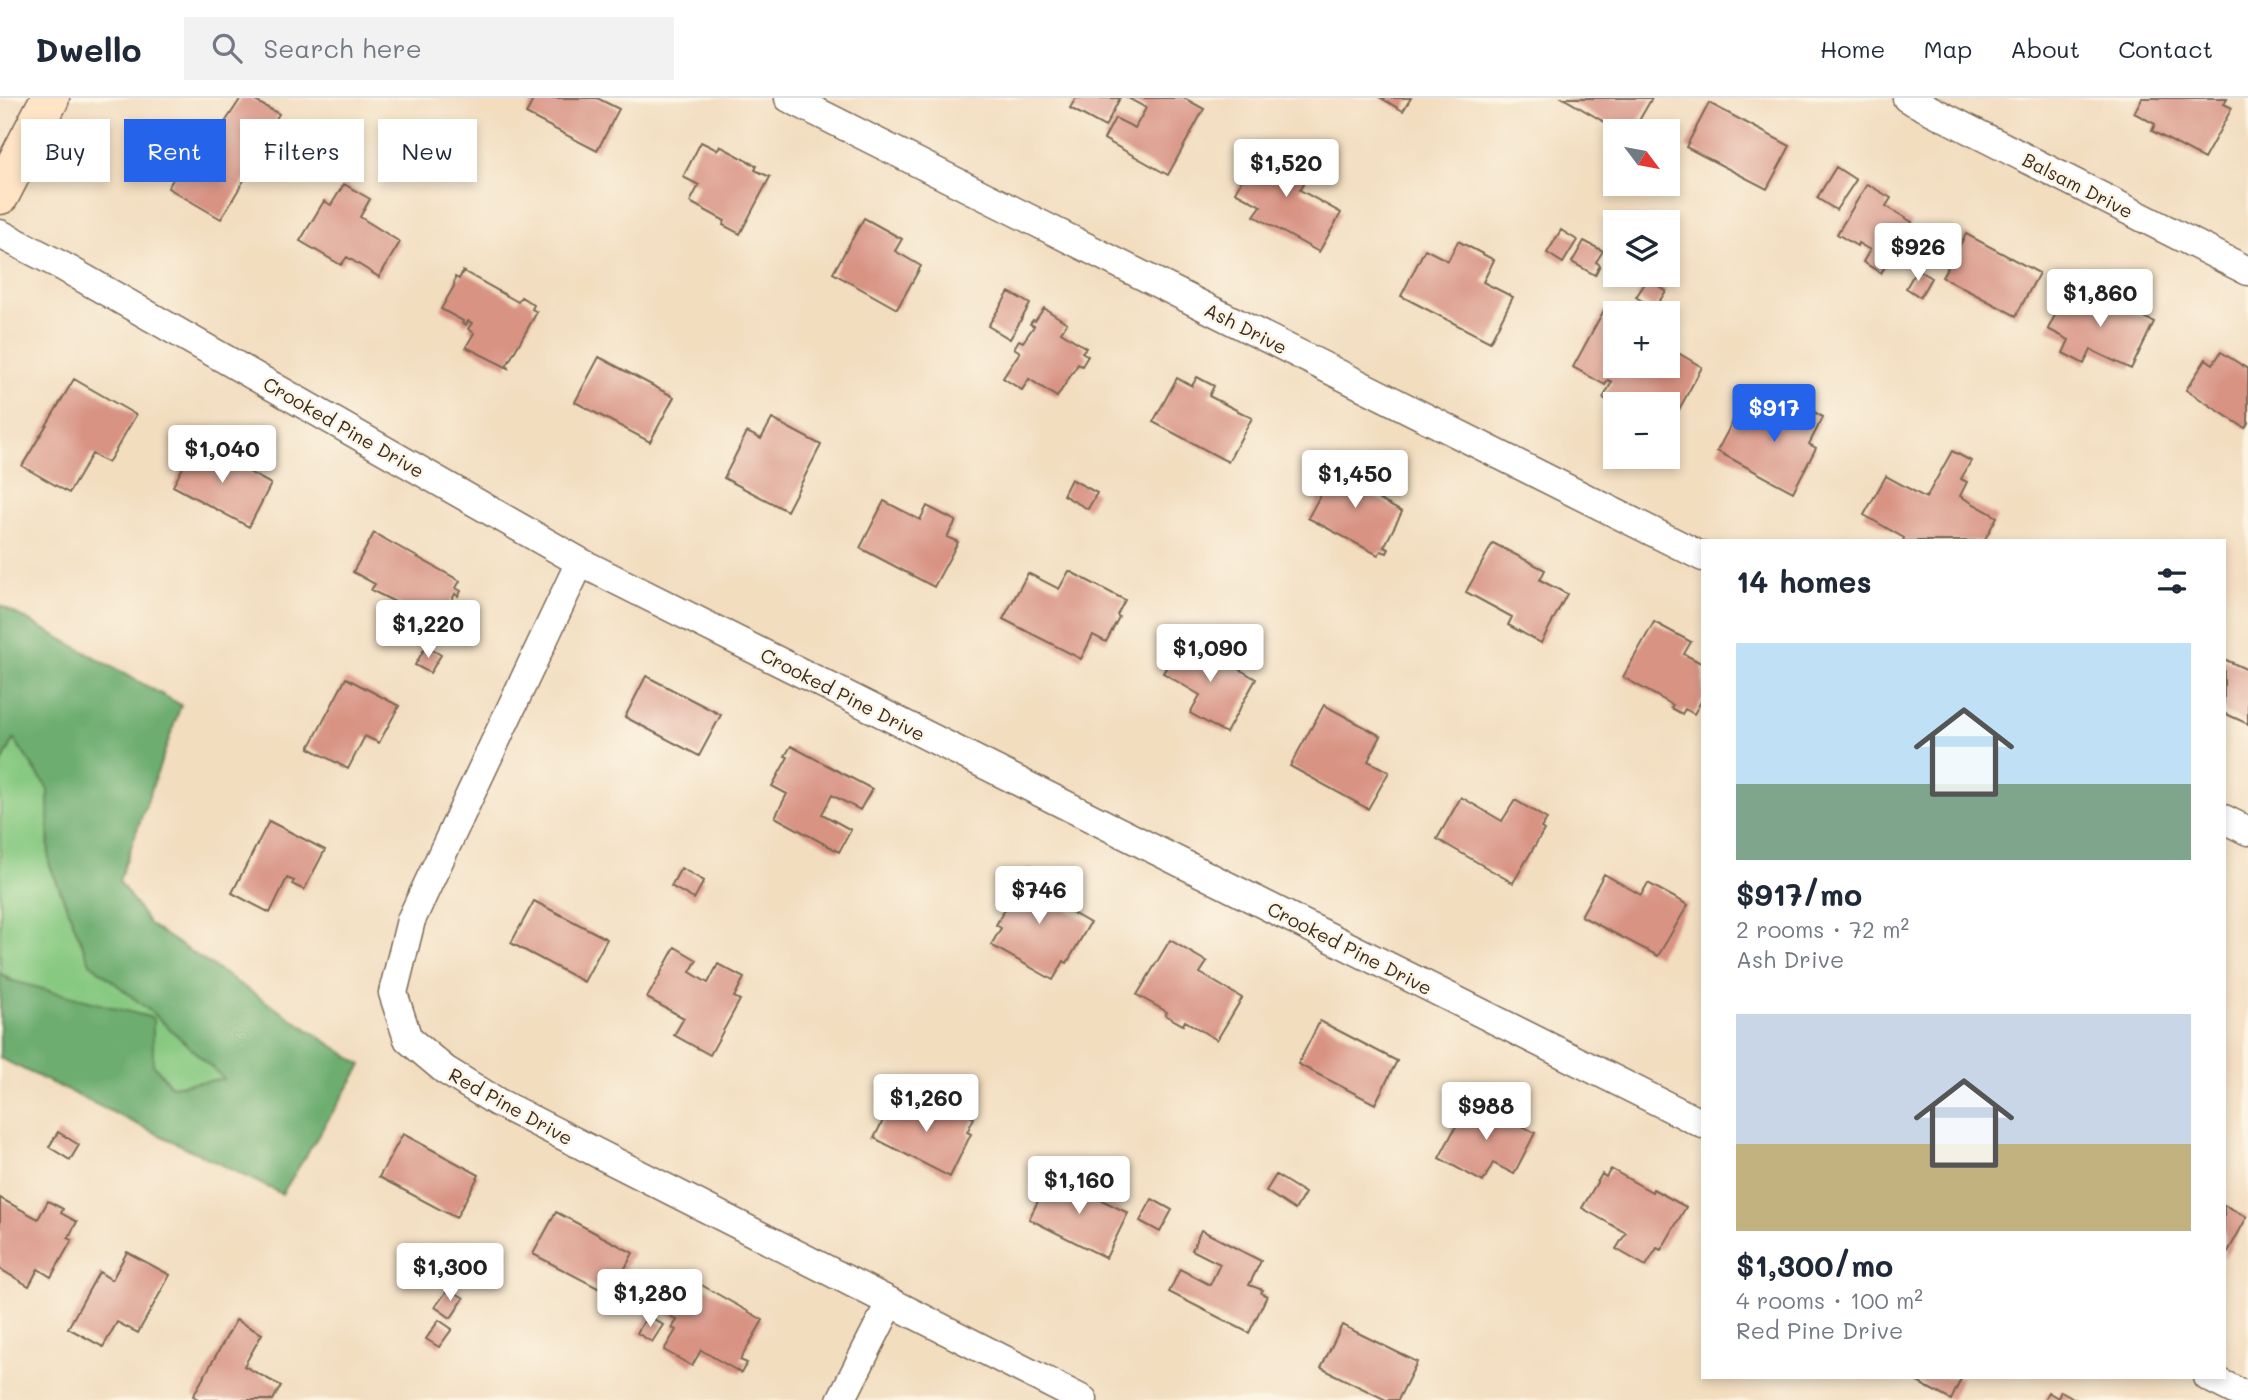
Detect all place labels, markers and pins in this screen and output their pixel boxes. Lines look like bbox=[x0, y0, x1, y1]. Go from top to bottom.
pin: $1,520 bbox=[1229, 140, 1343, 199]
pin: $926 bbox=[1877, 223, 1959, 283]
pin: $1,860 bbox=[2043, 270, 2157, 329]
pin: $917 bbox=[1733, 384, 1815, 444]
pin: $1,040 bbox=[165, 426, 279, 485]
pin: $1,450 bbox=[1298, 450, 1412, 510]
pin: $1,220 bbox=[371, 601, 485, 660]
pin: $1,090 bbox=[1153, 624, 1267, 684]
pin: $746 bbox=[998, 866, 1080, 926]
pin: $1,260 bbox=[869, 1074, 983, 1134]
pin: $988 bbox=[1445, 1082, 1527, 1142]
pin: $1,160 bbox=[1022, 1156, 1136, 1216]
pin: $1,300 bbox=[393, 1244, 507, 1303]
pin: $1,280 bbox=[593, 1270, 707, 1329]

